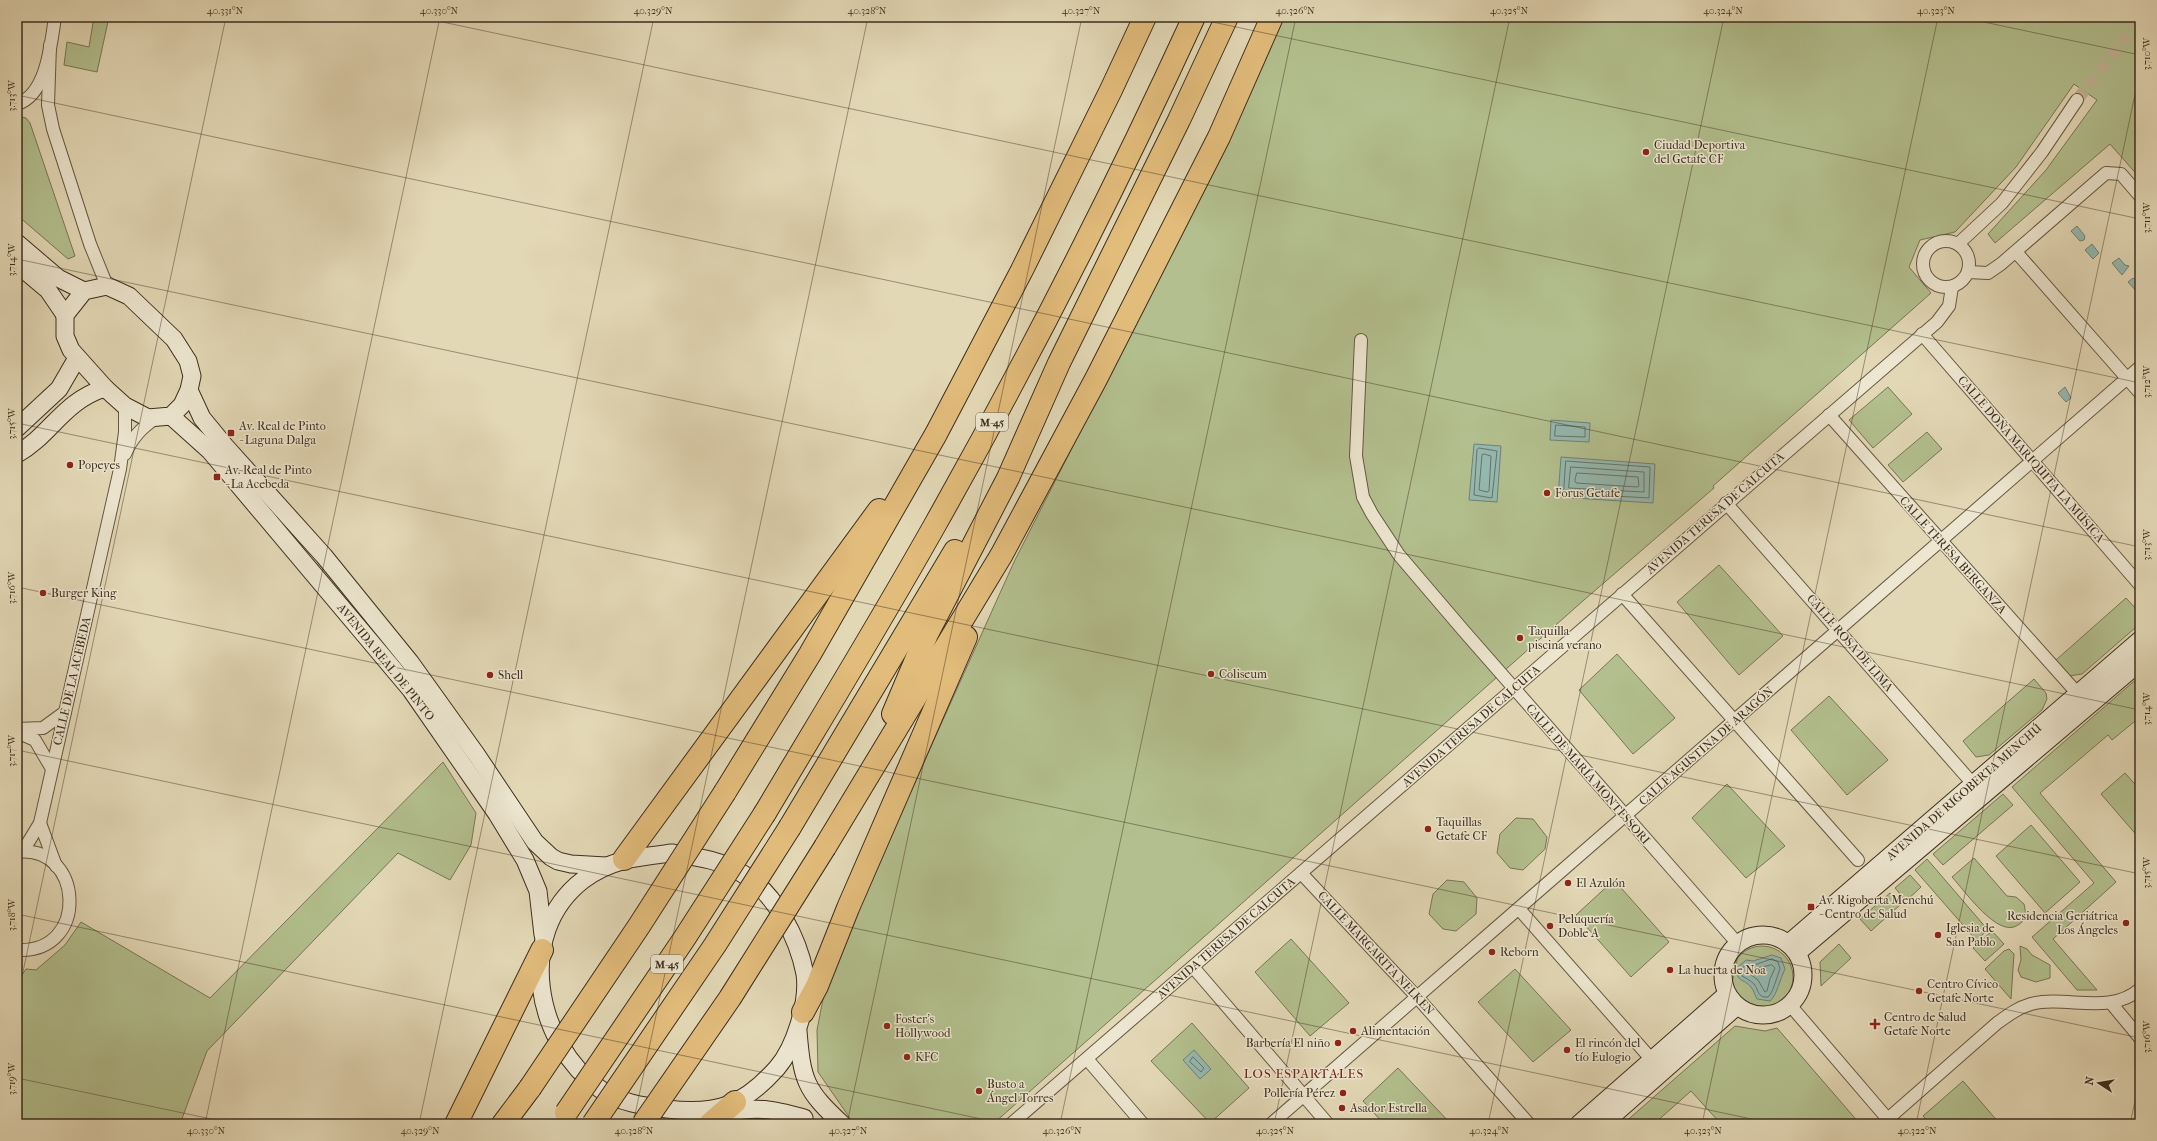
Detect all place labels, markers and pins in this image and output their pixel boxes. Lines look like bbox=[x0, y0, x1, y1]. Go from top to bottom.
place label: Ciudad Deportiva del Getafe CF bbox=[1654, 138, 1746, 166]
marker: Ciudad Deportiva del Getafe CF bbox=[1641, 147, 1651, 157]
place label: Av. Real de Pinto - Laguna Dalga bbox=[238, 419, 326, 447]
marker: Av. Real de Pinto - Laguna Dalga bbox=[226, 428, 236, 438]
place label: Popeyes bbox=[78, 458, 120, 472]
marker: Popeyes bbox=[65, 460, 75, 470]
place label: Av. Real de Pinto - La Acebeda bbox=[224, 463, 312, 491]
marker: Av. Real de Pinto - La Acebeda bbox=[212, 472, 222, 482]
place label: Forus Getafe bbox=[1555, 486, 1620, 500]
marker: Forus Getafe bbox=[1542, 488, 1552, 498]
place label: Burger King bbox=[51, 586, 117, 600]
marker: Burger King bbox=[38, 588, 48, 598]
place label: Taquilla piscina verano bbox=[1527, 624, 1602, 652]
marker: Taquilla piscina verano bbox=[1515, 633, 1525, 643]
place label: Coliseum bbox=[1219, 667, 1267, 681]
place label: Shell bbox=[498, 668, 524, 682]
marker: Coliseum bbox=[1206, 669, 1216, 679]
marker: Shell bbox=[485, 670, 495, 680]
place label: Taquillas Getafe CF bbox=[1436, 815, 1488, 843]
marker: Taquillas Getafe CF bbox=[1423, 824, 1433, 834]
place label: El Azulón bbox=[1576, 876, 1625, 890]
marker: El Azulón bbox=[1563, 878, 1573, 888]
place label: Av. Rigoberta Menchú - Centro de Salud bbox=[1818, 893, 1934, 921]
marker: Av. Rigoberta Menchú - Centro de Salud bbox=[1806, 902, 1816, 912]
place label: Residencia Geriátrica Los Ángeles bbox=[2007, 909, 2119, 937]
place label: Peluquería Doble A bbox=[1558, 912, 1614, 940]
marker: Residencia Geriátrica Los Ángeles bbox=[2121, 918, 2131, 928]
marker: Peluquería Doble A bbox=[1545, 921, 1555, 931]
place label: Iglesia de San Pablo bbox=[1946, 921, 1995, 949]
marker: Iglesia de San Pablo bbox=[1933, 930, 1943, 940]
place label: Reborn bbox=[1500, 945, 1539, 959]
marker: Reborn bbox=[1487, 947, 1497, 957]
place label: La huerta de Noa bbox=[1678, 963, 1766, 977]
marker: La huerta de Noa bbox=[1665, 965, 1675, 975]
place label: Centro Cívico Getafe Norte bbox=[1927, 977, 1998, 1005]
marker: Centro Cívico Getafe Norte bbox=[1914, 986, 1924, 996]
place label: Centro de Salud Getafe Norte bbox=[1884, 1010, 1967, 1038]
place label: Foster's Hollywood bbox=[895, 1012, 951, 1040]
marker: Centro de Salud Getafe Norte bbox=[1869, 1018, 1881, 1030]
marker: Foster's Hollywood bbox=[882, 1021, 892, 1031]
place label: Alimentación bbox=[1360, 1024, 1430, 1038]
marker: Alimentación bbox=[1348, 1026, 1358, 1036]
place label: Barbería El niño bbox=[1246, 1036, 1330, 1050]
place label: El rincón del tío Eulogio bbox=[1575, 1036, 1641, 1064]
marker: Barbería El niño bbox=[1333, 1038, 1343, 1048]
marker: El rincón del tío Eulogio bbox=[1562, 1045, 1572, 1055]
place label: KFC bbox=[915, 1050, 938, 1064]
marker: KFC bbox=[902, 1052, 912, 1062]
place label: Busto a Ángel Torres bbox=[986, 1077, 1054, 1105]
marker: Busto a Ángel Torres bbox=[974, 1086, 984, 1096]
place label: Pollería Pérez bbox=[1264, 1086, 1336, 1100]
marker: Pollería Pérez bbox=[1338, 1088, 1348, 1098]
place label: Asador Estrella bbox=[1349, 1101, 1428, 1115]
marker: Asador Estrella bbox=[1337, 1103, 1347, 1113]

